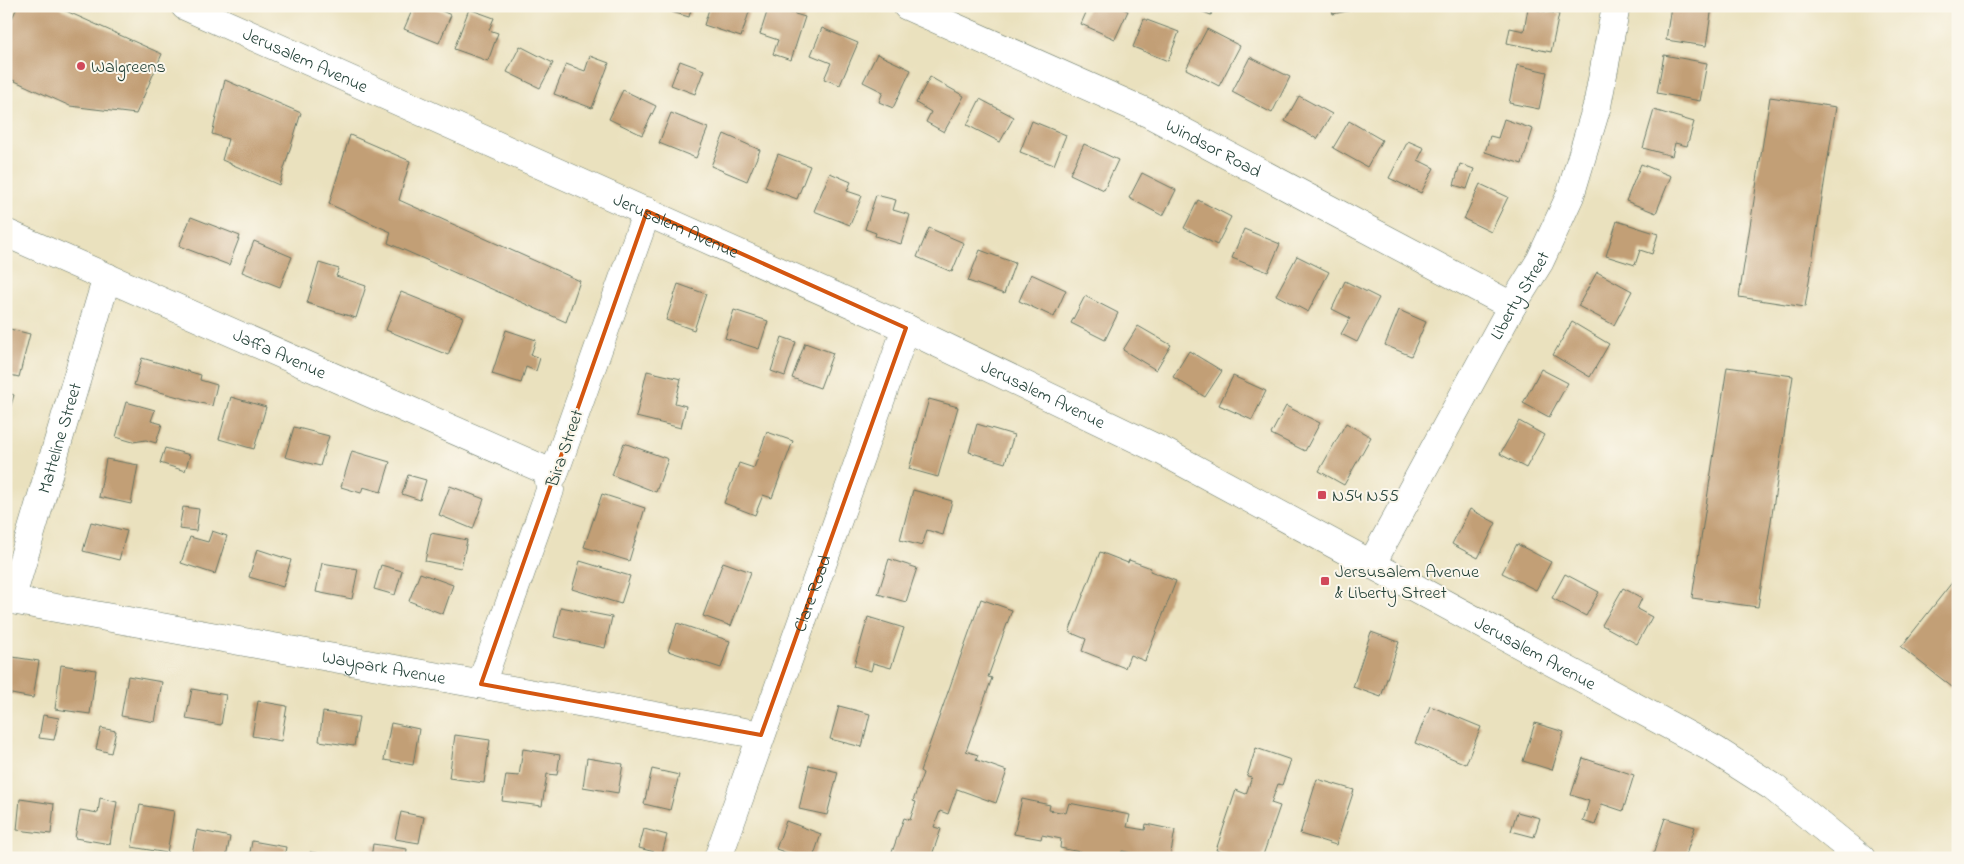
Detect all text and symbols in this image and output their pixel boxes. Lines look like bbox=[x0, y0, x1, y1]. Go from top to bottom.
street label: Jerusalem Avenue bbox=[238, 22, 373, 101]
place label: Walgreens bbox=[91, 55, 166, 82]
marker: Walgreens bbox=[75, 60, 87, 72]
street label: Windsor Road bbox=[1160, 114, 1265, 186]
street label: Jerusalem Avenue bbox=[608, 188, 743, 267]
street label: Liberty Street bbox=[1485, 248, 1558, 345]
street label: Jaffa Avenue bbox=[228, 323, 331, 388]
street label: Jerusalem Avenue bbox=[976, 355, 1110, 437]
street label: Matteline Street bbox=[32, 380, 90, 497]
street label: Bira Street bbox=[540, 406, 591, 492]
place label: N54 N55 bbox=[1332, 484, 1399, 510]
marker: N54 N55 bbox=[1316, 489, 1328, 501]
street label: Clare Road bbox=[788, 552, 839, 636]
place label: Jersusalem Avenue & Liberty Street bbox=[1335, 560, 1480, 607]
marker: Jersusalem Avenue & Liberty Street bbox=[1319, 575, 1331, 587]
street label: Jerusalem Avenue bbox=[1469, 611, 1601, 699]
street label: Waypark Avenue bbox=[320, 645, 448, 693]

